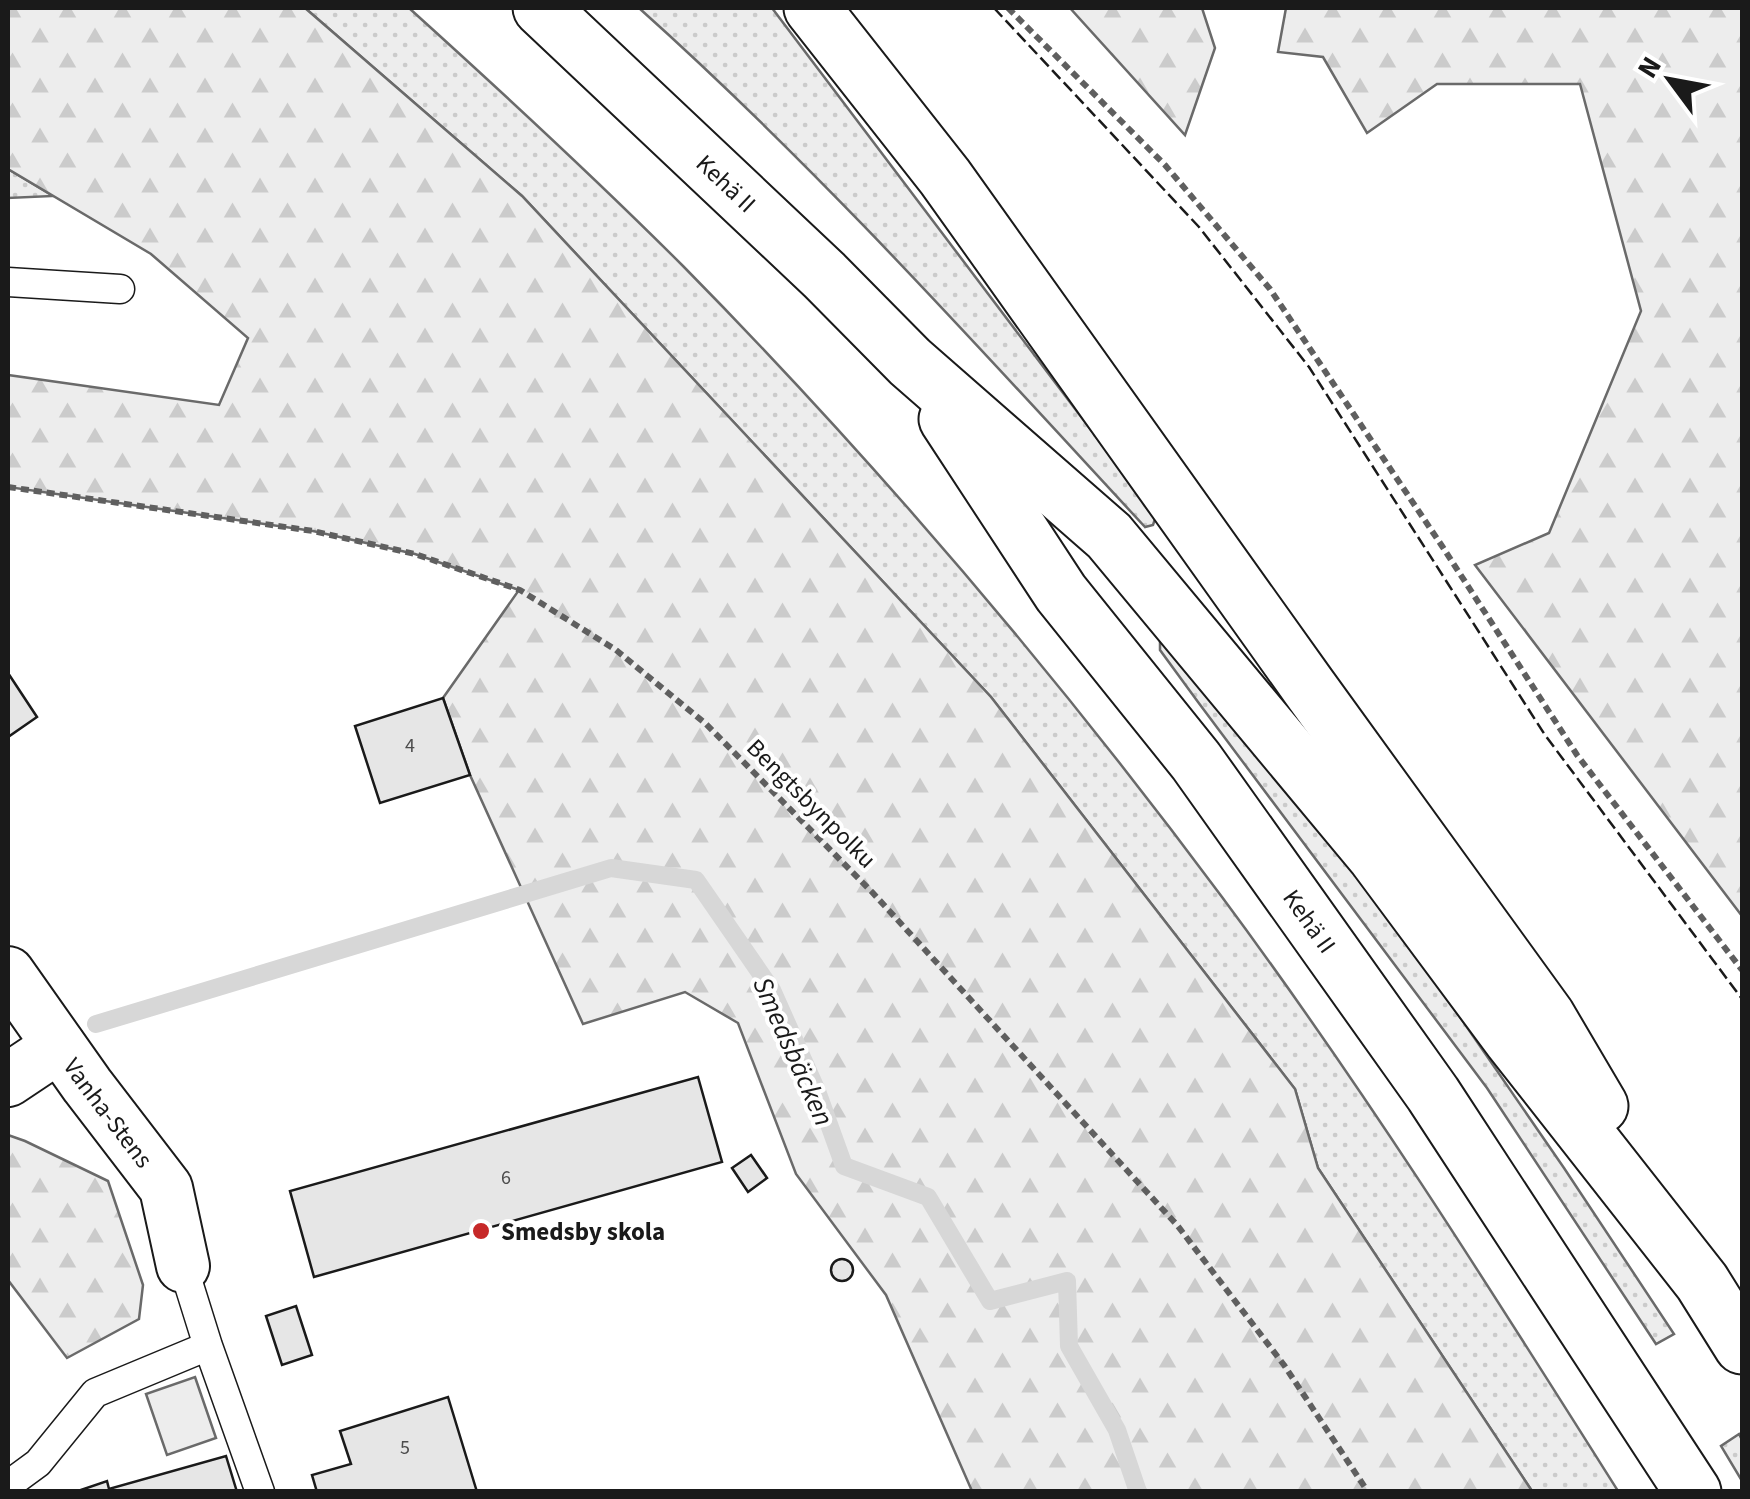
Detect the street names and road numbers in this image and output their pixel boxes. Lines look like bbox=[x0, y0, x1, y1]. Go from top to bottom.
street label: Kehä II bbox=[688, 146, 764, 221]
street label: Bengtsbynpolku bbox=[738, 731, 884, 877]
street label: Kehä II bbox=[1274, 882, 1344, 961]
street label: Vanha-Stens bbox=[54, 1051, 161, 1176]

